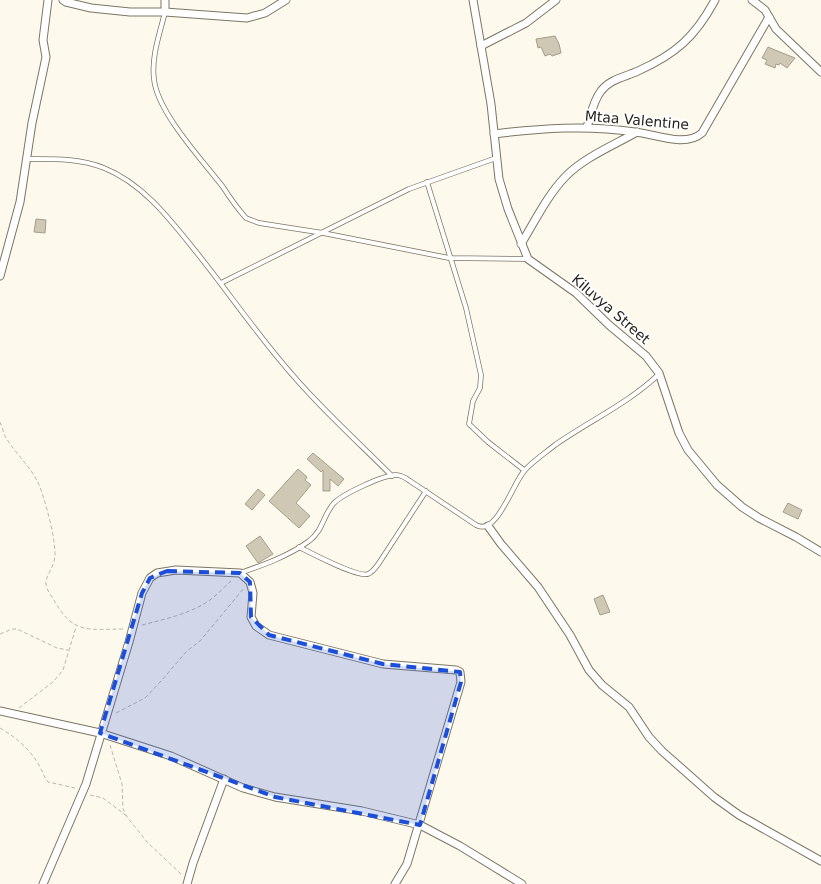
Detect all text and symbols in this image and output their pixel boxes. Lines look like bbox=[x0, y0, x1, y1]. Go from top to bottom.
street label: Mtaa Valentine bbox=[584, 107, 690, 133]
street label: Kiluvya Street bbox=[569, 271, 654, 348]

